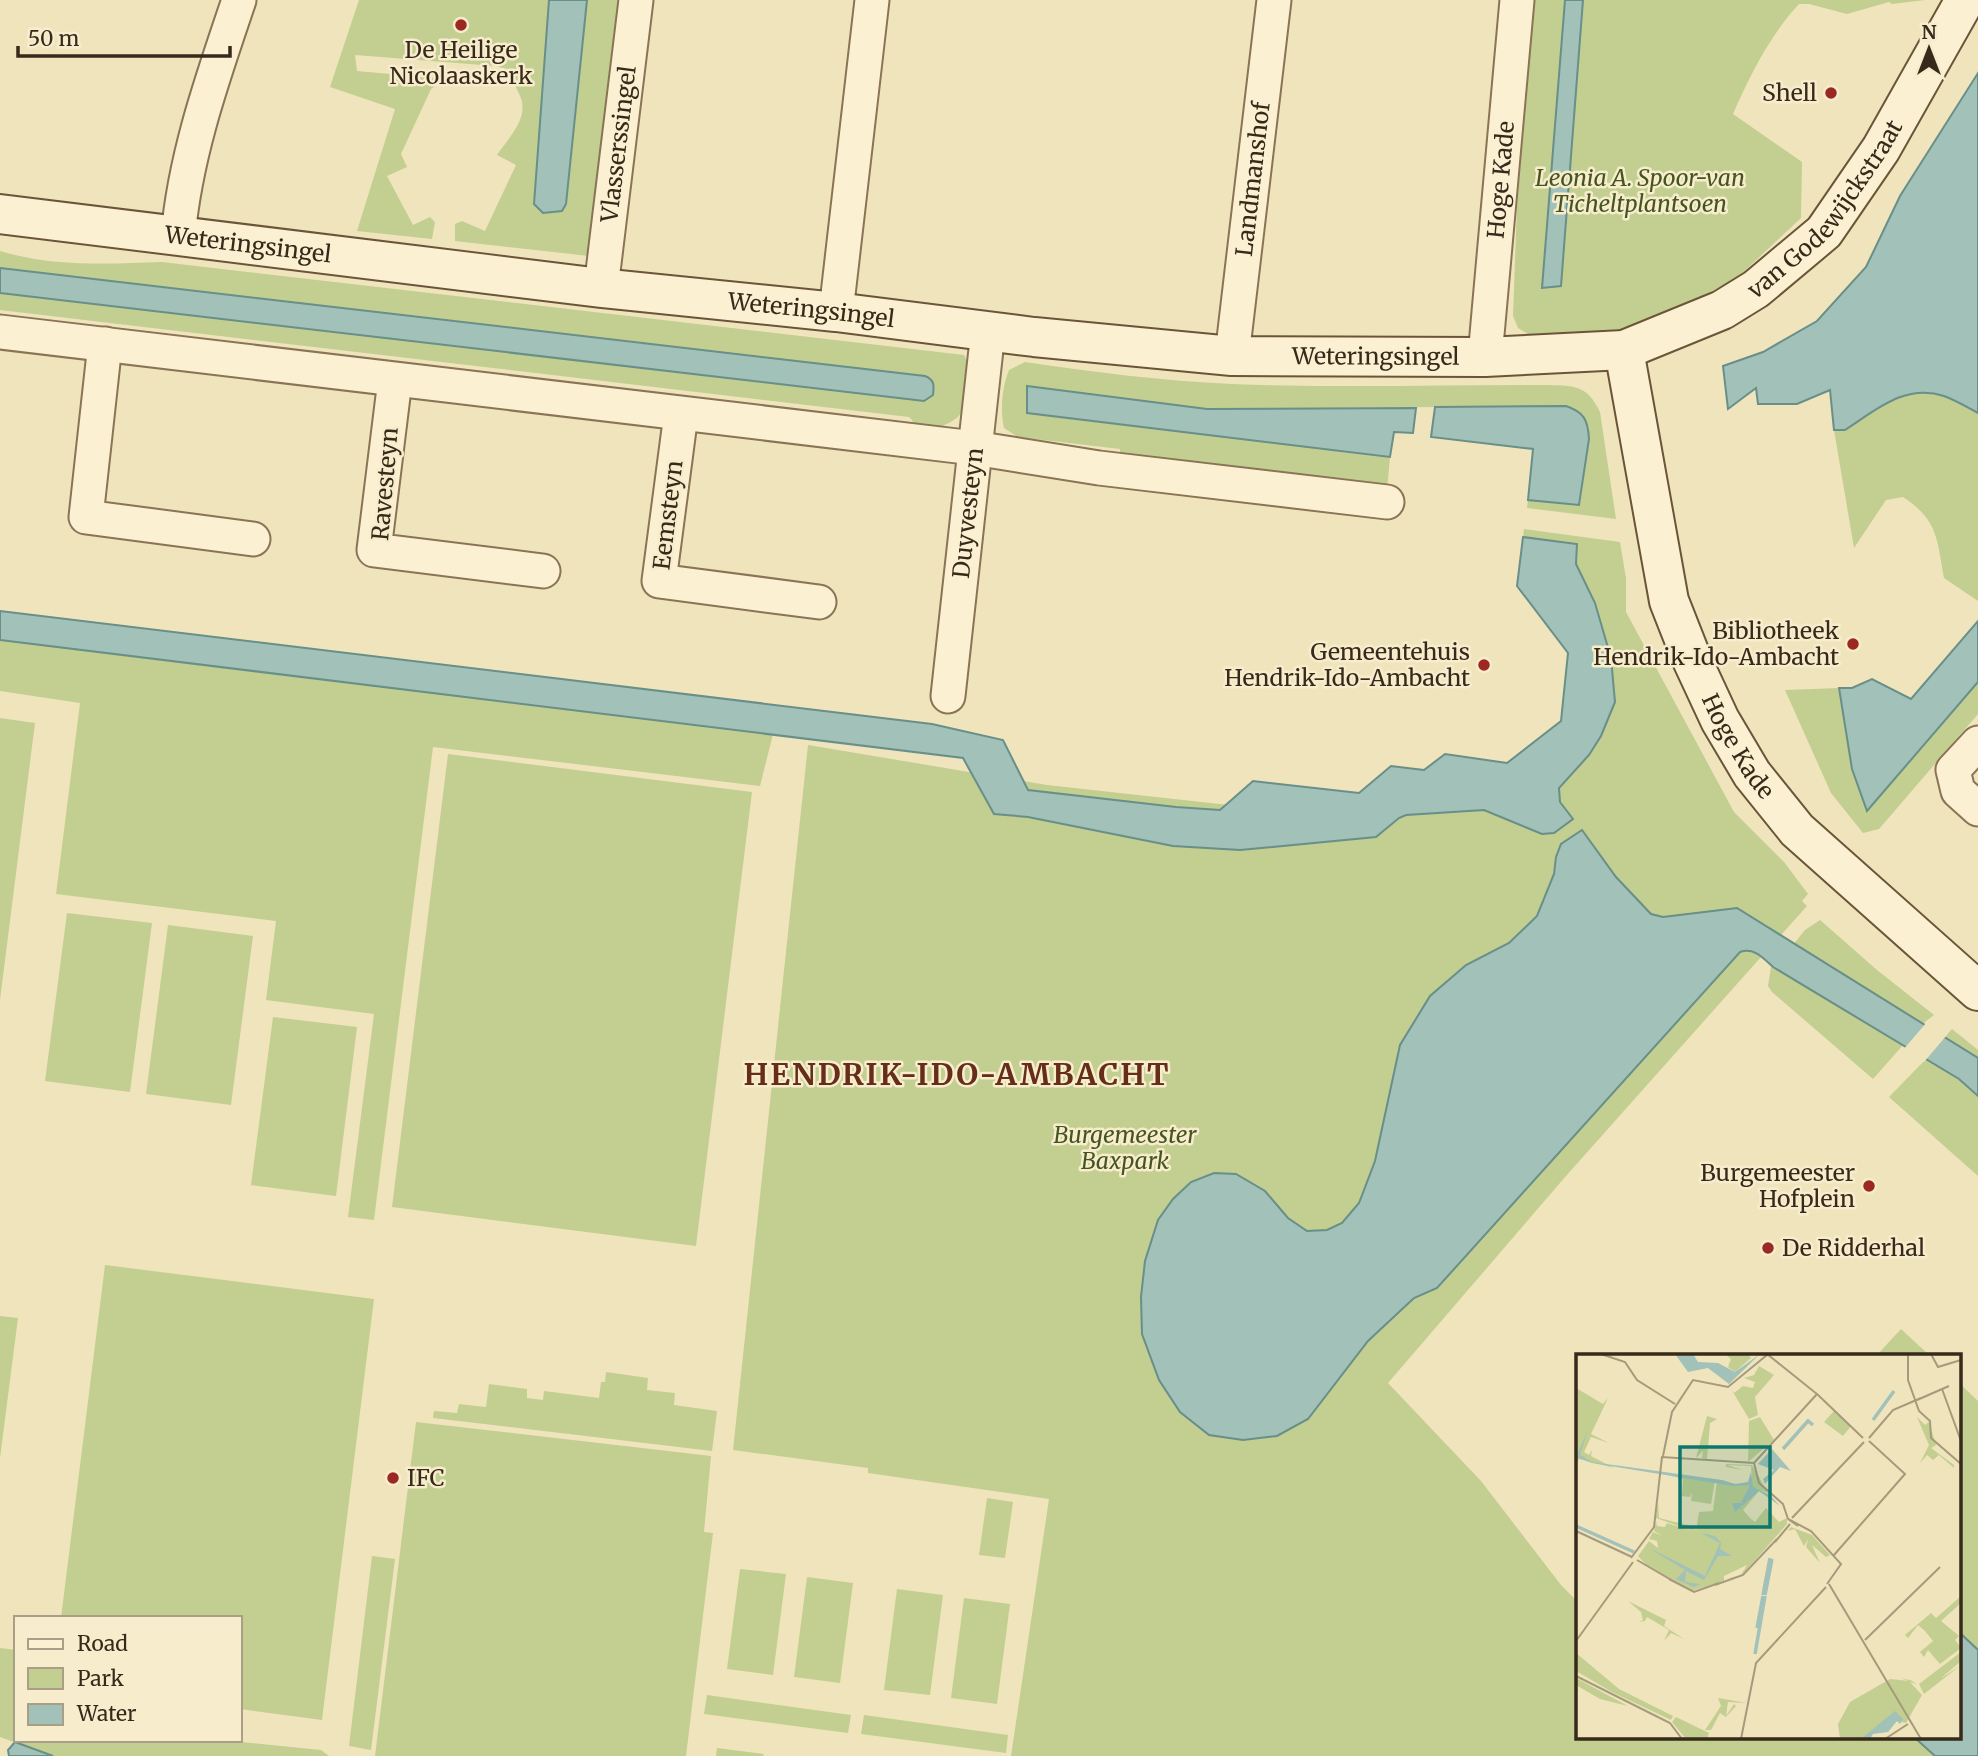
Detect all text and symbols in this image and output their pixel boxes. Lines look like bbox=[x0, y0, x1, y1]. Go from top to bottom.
scale bar bbox=[18, 14, 229, 58]
north arrow bbox=[1894, 14, 1964, 84]
marker: De Heilige Nicolaaskerk bbox=[453, 17, 469, 33]
text: N bbox=[1921, 20, 1937, 44]
text: 50 m bbox=[28, 25, 79, 52]
place label: De Heilige Nicolaaskerk bbox=[390, 35, 533, 90]
street label: Vlasserssingel bbox=[594, 64, 642, 225]
place label: Shell bbox=[1762, 78, 1817, 107]
marker: Shell bbox=[1823, 85, 1839, 101]
street label: Landmanshof bbox=[1229, 99, 1276, 258]
street label: van Godewijckstraat bbox=[1741, 115, 1908, 305]
street label: Hoge Kade bbox=[1481, 120, 1520, 240]
park label: Leonia A. Spoor-van Ticheltplantsoen bbox=[1535, 163, 1745, 218]
street label: Weteringsingel bbox=[162, 219, 333, 269]
street label: Weteringsingel bbox=[726, 286, 896, 333]
street label: Weteringsingel bbox=[1291, 341, 1460, 371]
street label: Ravesteyn bbox=[365, 426, 404, 542]
street label: Duyvesteyn bbox=[946, 446, 989, 580]
street label: Eemsteyn bbox=[646, 458, 689, 571]
place label: Bibliotheek Hendrik-Ido-Ambacht bbox=[1593, 616, 1839, 671]
marker: Bibliotheek Hendrik-Ido-Ambacht bbox=[1845, 636, 1861, 652]
place label: Gemeentehuis Hendrik-Ido-Ambacht bbox=[1224, 637, 1470, 692]
marker: Gemeentehuis Hendrik-Ido-Ambacht bbox=[1476, 657, 1492, 673]
street label: Hoge Kade bbox=[1696, 689, 1781, 804]
district label: HENDRIK-IDO-AMBACHT bbox=[744, 1055, 1170, 1093]
park label: Burgemeester Baxpark bbox=[1053, 1120, 1197, 1175]
place label: Burgemeester Hofplein bbox=[1700, 1158, 1855, 1213]
marker: Burgemeester Hofplein bbox=[1861, 1178, 1877, 1194]
place label: De Ridderhal bbox=[1782, 1233, 1925, 1262]
marker: De Ridderhal bbox=[1760, 1240, 1776, 1256]
inset map bbox=[1576, 1354, 1960, 1738]
place label: IFC bbox=[407, 1463, 445, 1492]
marker: IFC bbox=[385, 1470, 401, 1486]
legend bbox=[14, 1616, 242, 1742]
text: Road bbox=[77, 1630, 128, 1657]
text: Park bbox=[77, 1665, 124, 1692]
text: Water bbox=[76, 1700, 136, 1727]

